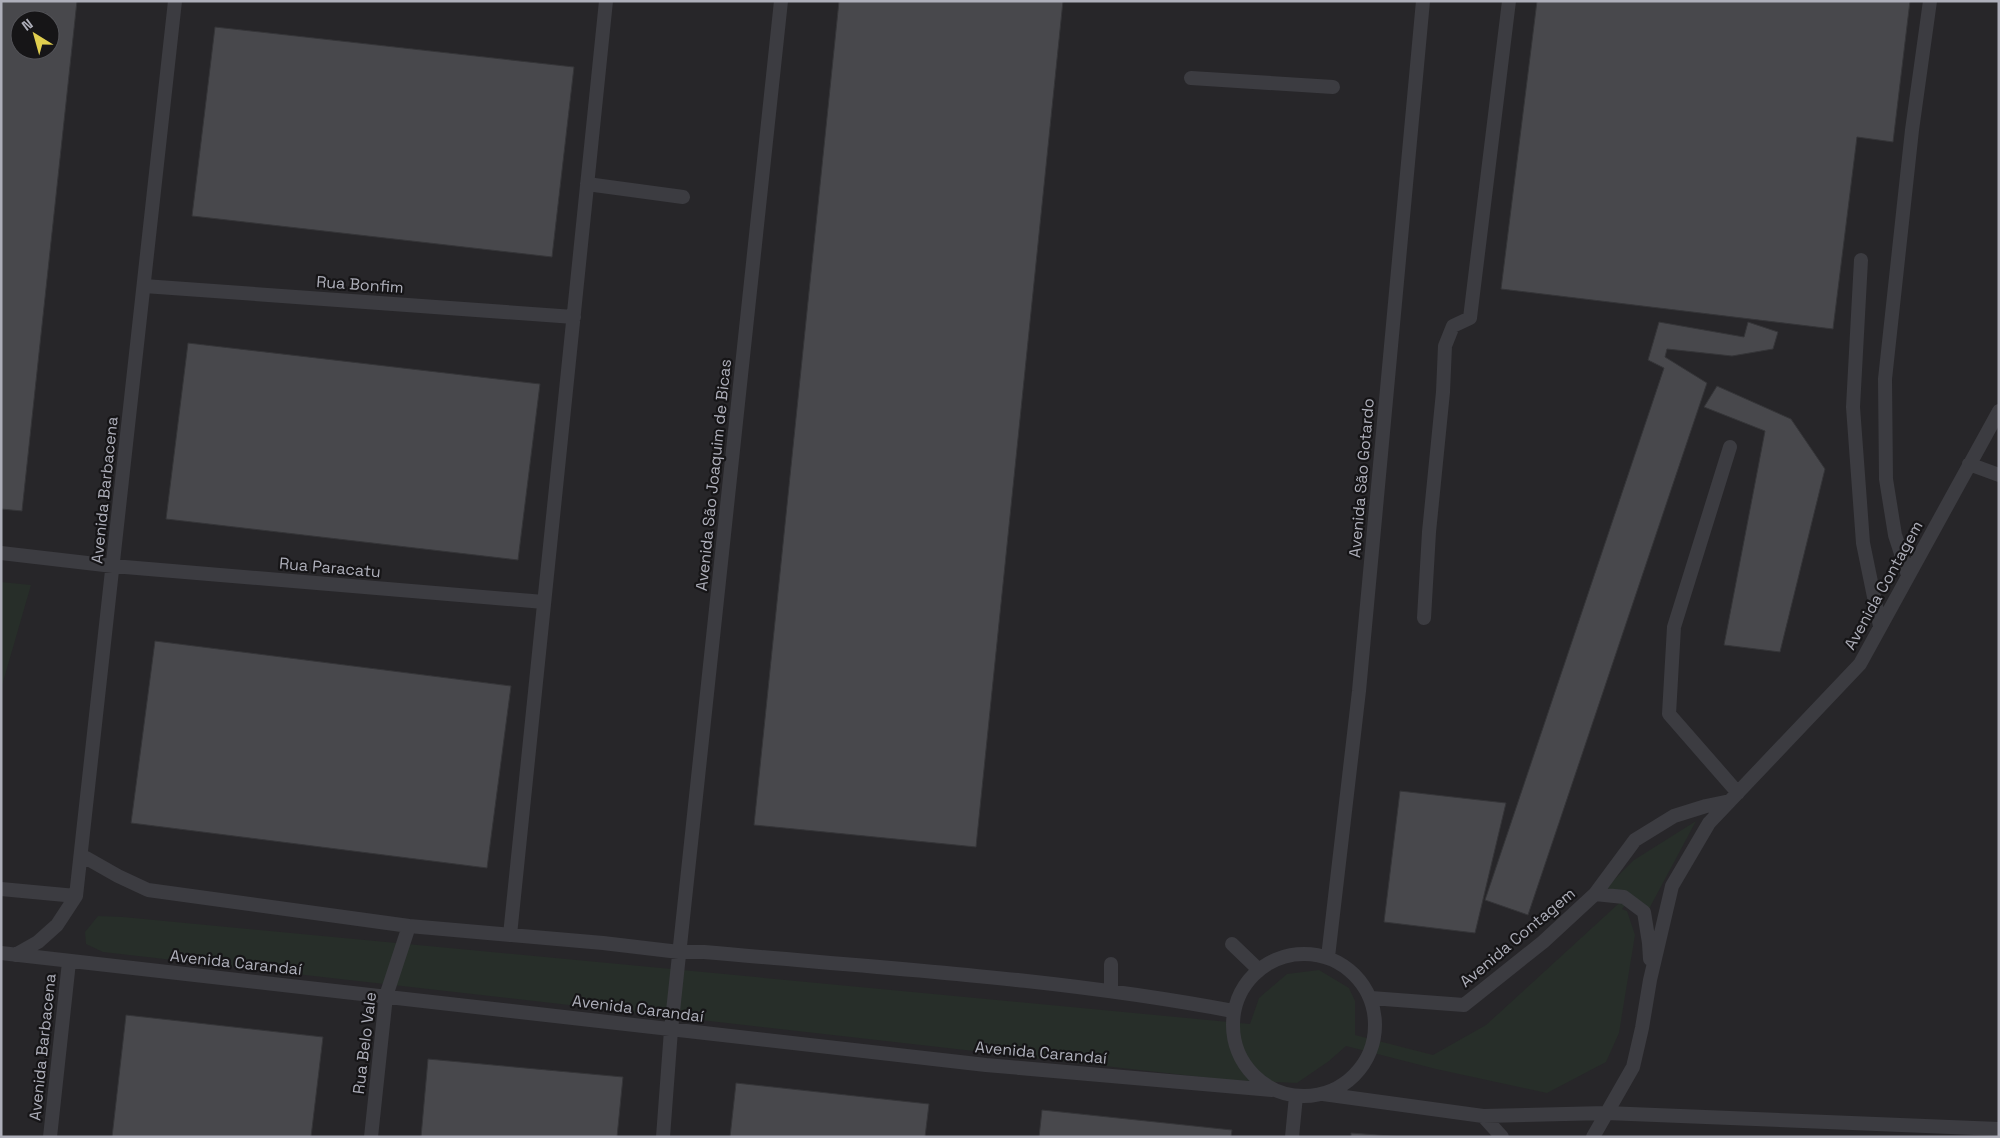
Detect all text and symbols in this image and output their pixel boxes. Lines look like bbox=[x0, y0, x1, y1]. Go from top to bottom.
north arrow bbox=[10, 10, 60, 60]
text: N bbox=[18, 15, 36, 35]
street label: Rua Bonfim bbox=[316, 271, 404, 298]
street label: Avenida São Joaquim de Bicas bbox=[691, 358, 736, 592]
street label: Avenida São Gotardo bbox=[1344, 397, 1379, 559]
street label: Avenida Barbacena bbox=[86, 415, 123, 565]
street label: Avenida Contagem bbox=[1839, 517, 1928, 654]
street label: Rua Paracatu bbox=[278, 553, 382, 582]
street label: Avenida Contagem bbox=[1455, 883, 1579, 992]
street label: Avenida Carandaí bbox=[169, 945, 303, 980]
street label: Avenida Barbacena bbox=[24, 972, 61, 1122]
street label: Avenida Carandaí bbox=[571, 990, 705, 1027]
street label: Rua Belo Vale bbox=[348, 991, 381, 1095]
street label: Avenida Carandaí bbox=[974, 1036, 1108, 1069]

